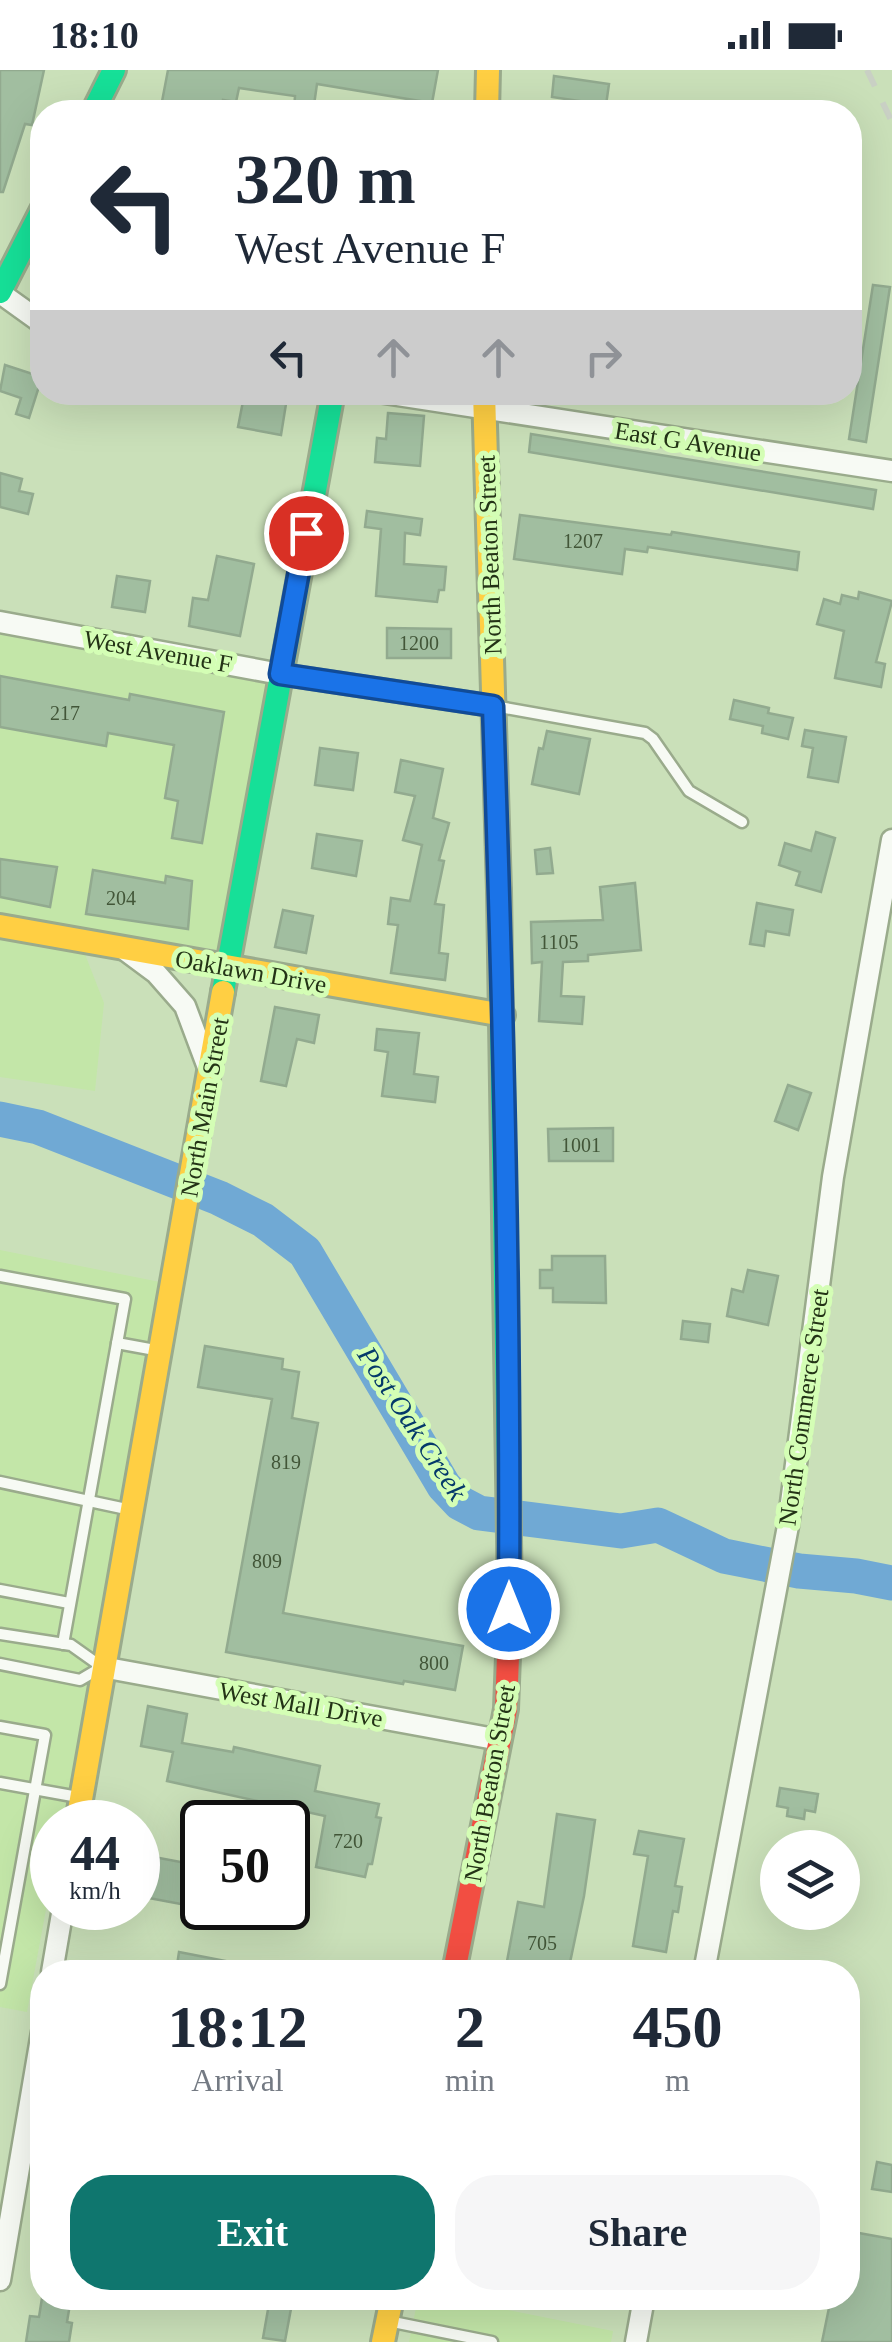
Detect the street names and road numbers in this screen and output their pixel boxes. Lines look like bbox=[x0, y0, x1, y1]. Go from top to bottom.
street label: East G Avenue bbox=[613, 417, 763, 466]
street label: North Beaton Street bbox=[473, 455, 506, 655]
street label: West Avenue F bbox=[82, 625, 234, 678]
street label: Oaklawn Drive bbox=[173, 945, 329, 998]
street label: North Main Street bbox=[175, 1015, 234, 1199]
street label: North Commerce Street bbox=[774, 1287, 833, 1527]
street label: West Mall Drive bbox=[217, 1677, 385, 1732]
street label: North Beaton Street bbox=[459, 1682, 520, 1884]

